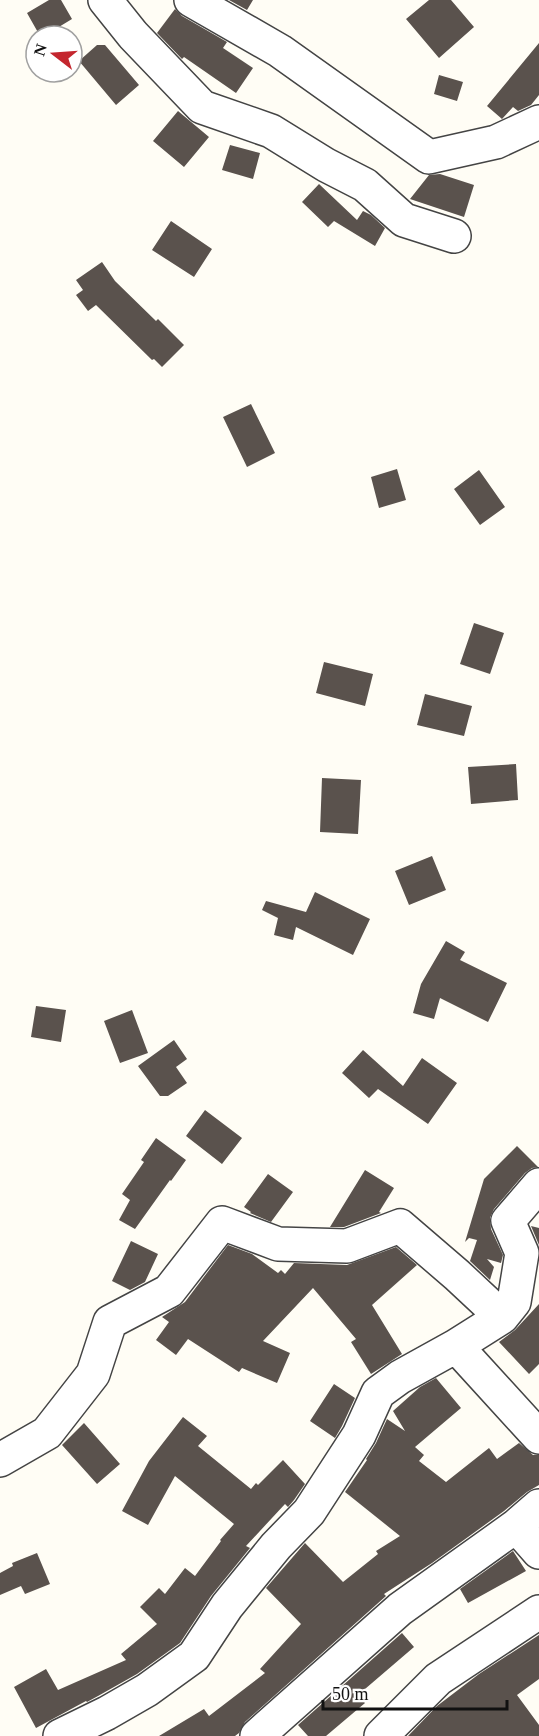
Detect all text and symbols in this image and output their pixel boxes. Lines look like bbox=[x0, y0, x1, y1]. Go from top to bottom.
north arrow bbox=[24, 24, 84, 84]
text: N bbox=[30, 41, 50, 58]
scale bar bbox=[323, 1673, 508, 1711]
text: 50 m bbox=[332, 1684, 369, 1704]

